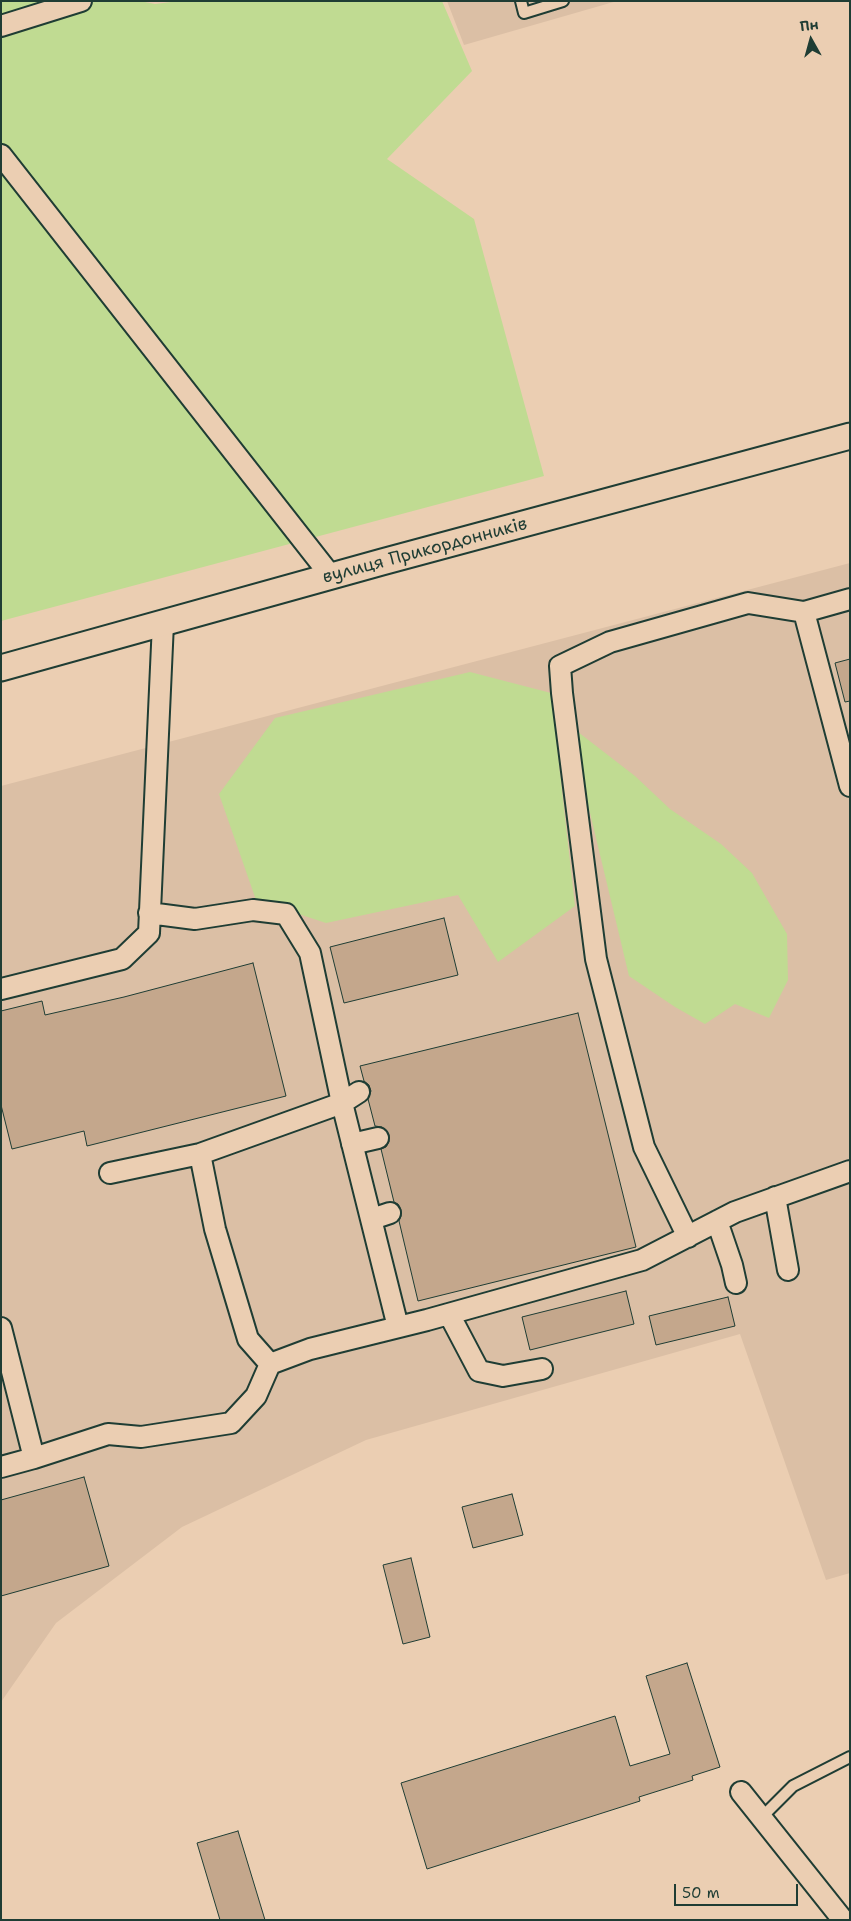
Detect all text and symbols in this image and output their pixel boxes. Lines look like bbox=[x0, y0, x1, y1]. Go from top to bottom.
north arrow bbox=[786, 15, 836, 65]
text: Пн bbox=[799, 15, 819, 35]
street label: вулиця Прикордонників bbox=[320, 513, 530, 589]
scale bar bbox=[676, 1874, 800, 1906]
text: 50 m bbox=[682, 1883, 720, 1903]

